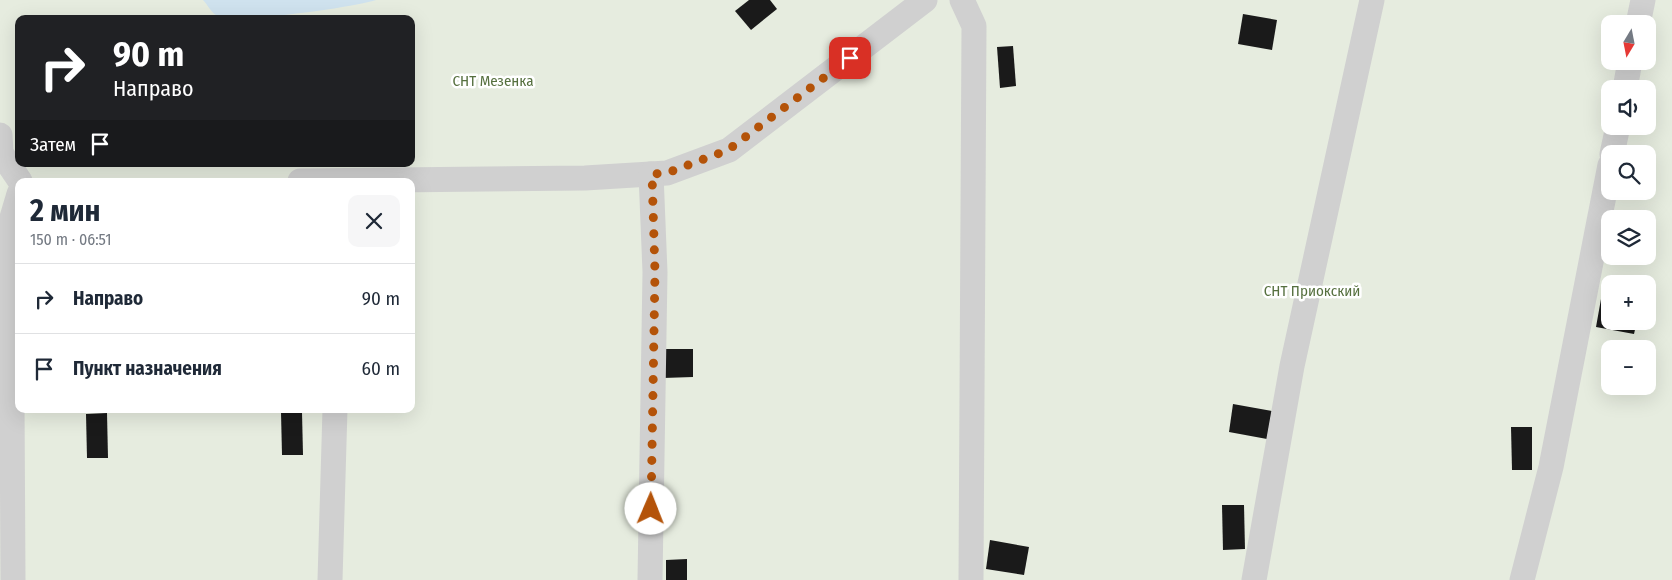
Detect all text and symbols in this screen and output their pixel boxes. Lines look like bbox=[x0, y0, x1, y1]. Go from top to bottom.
north arrow bbox=[1601, 15, 1656, 70]
map controls bbox=[1601, 15, 1656, 395]
text: 90 m bbox=[113, 33, 184, 75]
icon: right bbox=[30, 35, 95, 100]
pin bbox=[829, 37, 871, 79]
icon: arrive bbox=[836, 44, 864, 72]
park label: СНТ Мезенка bbox=[452, 72, 534, 90]
text: Направо bbox=[113, 75, 194, 102]
button: sound bbox=[1601, 80, 1656, 135]
icon: arrive bbox=[86, 130, 114, 158]
text: Затем bbox=[30, 133, 76, 156]
button: search bbox=[1601, 145, 1656, 200]
text: 2 мин bbox=[30, 193, 101, 229]
button: close bbox=[348, 195, 400, 247]
button: layers bbox=[1601, 210, 1656, 265]
text: 150 m · 06:51 bbox=[30, 230, 111, 249]
button: + bbox=[1601, 275, 1656, 330]
park label: СНТ Приокский bbox=[1264, 282, 1360, 300]
icon: right bbox=[30, 285, 58, 313]
text: Направо bbox=[73, 287, 143, 310]
text: 90 m bbox=[362, 287, 400, 310]
button: − bbox=[1601, 340, 1656, 395]
icon: arrive bbox=[30, 355, 58, 383]
text: Пункт назначения bbox=[73, 357, 222, 380]
text: 60 m bbox=[362, 357, 400, 380]
position arrow bbox=[624, 482, 676, 534]

